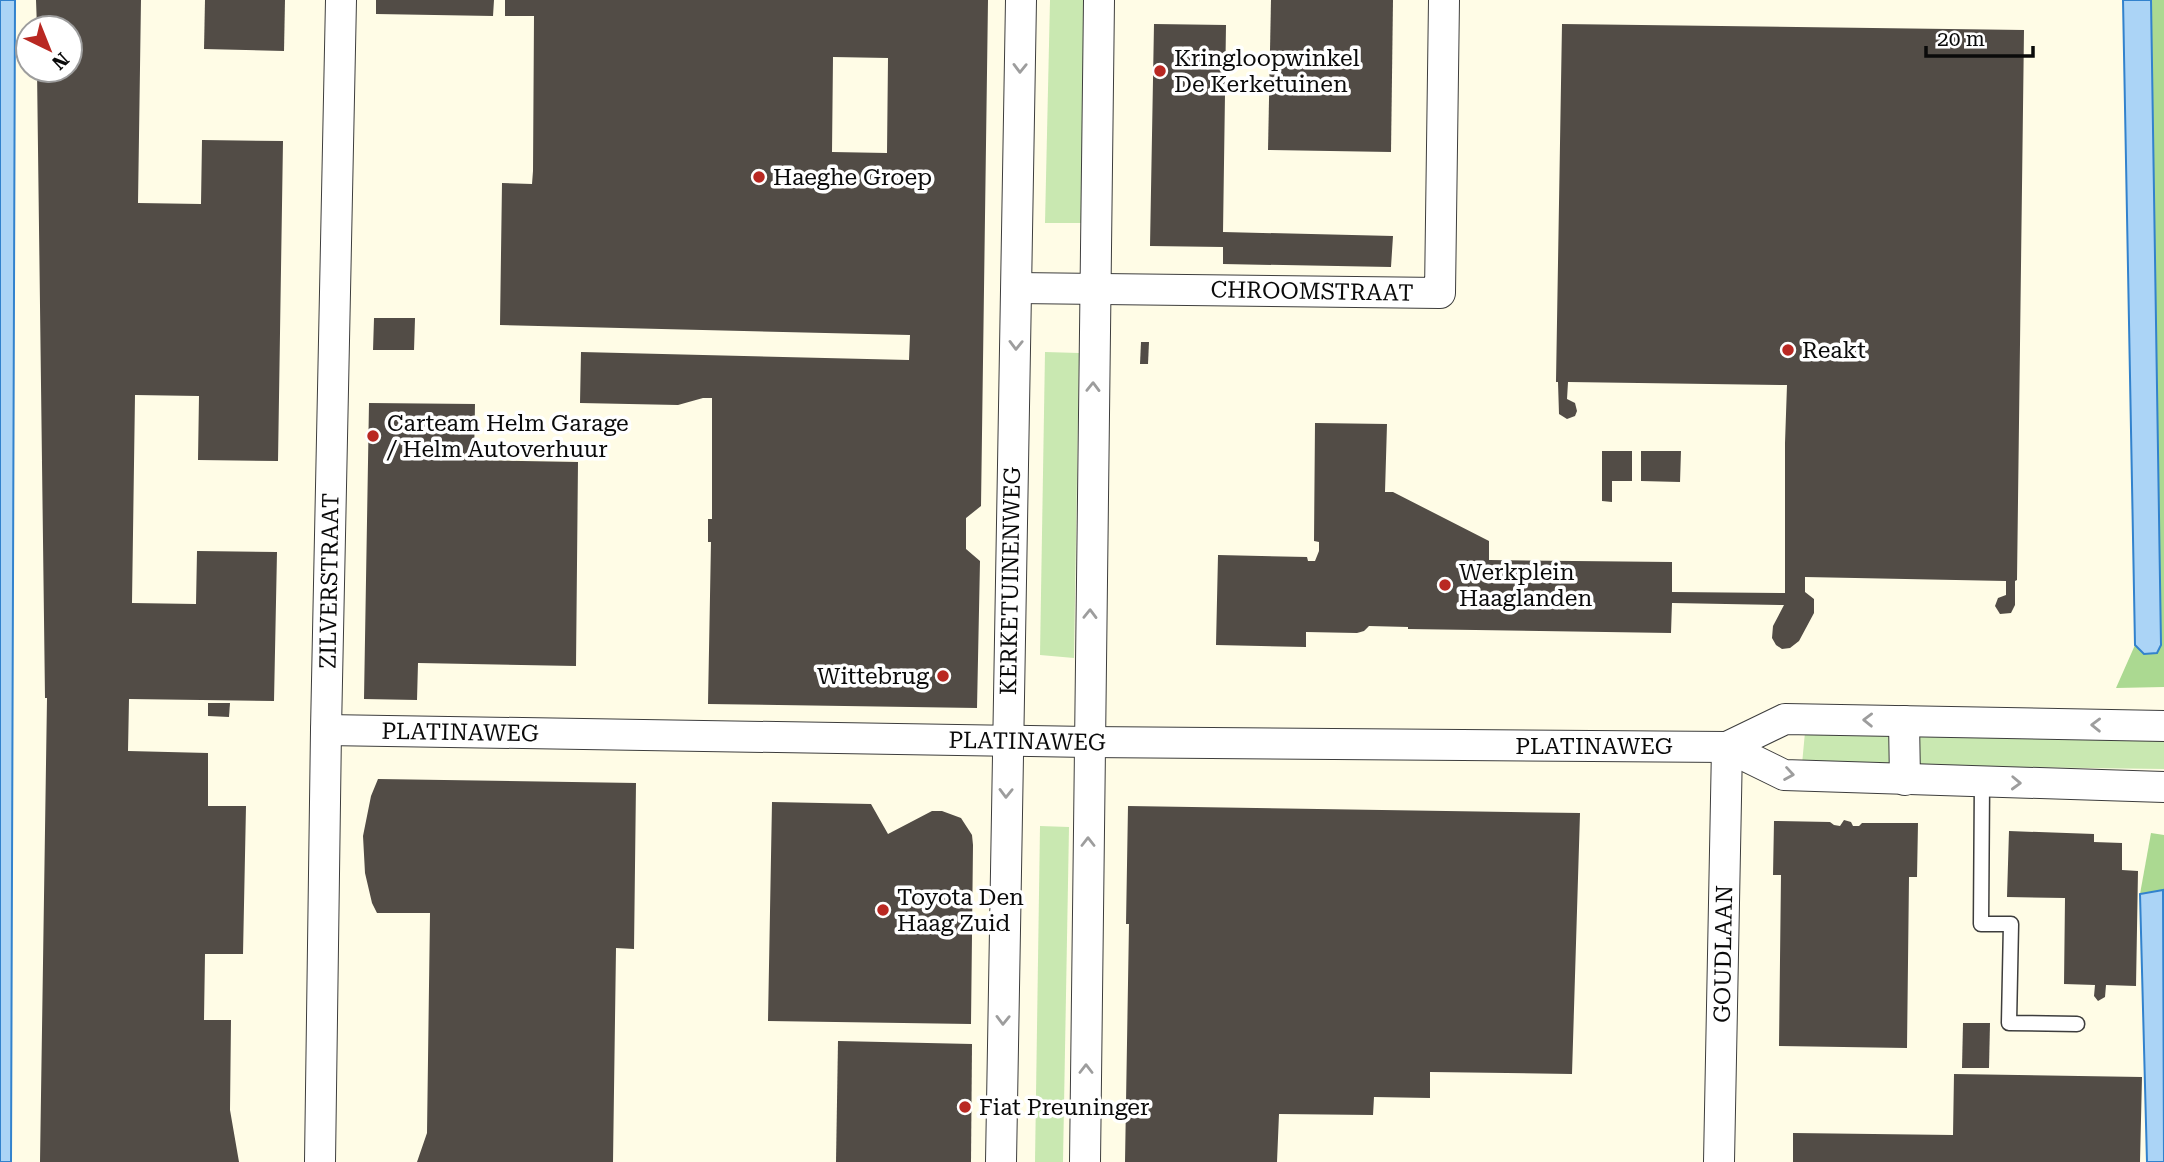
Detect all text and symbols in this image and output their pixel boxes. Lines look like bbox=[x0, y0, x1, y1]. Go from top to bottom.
north arrow bbox=[14, 14, 84, 84]
scale bar bbox=[1926, 14, 2033, 58]
text: 20 m bbox=[1937, 27, 1985, 51]
place label: Kringloopwinkel De Kerketuinen bbox=[1174, 45, 1360, 98]
text: N bbox=[47, 48, 73, 75]
one-way arrow bbox=[1012, 63, 1028, 74]
marker: Kringloopwinkel De Kerketuinen bbox=[1152, 63, 1168, 79]
place label: Haeghe Groep bbox=[773, 164, 932, 191]
marker: Haeghe Groep bbox=[751, 169, 767, 185]
street label: CHROOMSTRAAT bbox=[1210, 276, 1414, 307]
place label: Reakt bbox=[1802, 337, 1866, 364]
one-way arrow bbox=[1008, 340, 1024, 350]
marker: Reakt bbox=[1780, 342, 1796, 358]
one-way arrow bbox=[1085, 381, 1101, 392]
place label: Carteam Helm Garage / Helm Autoverhuur bbox=[386, 410, 629, 463]
marker: Carteam Helm Garage / Helm Autoverhuur bbox=[365, 428, 381, 444]
street label: KERKETUINENWEG bbox=[995, 466, 1026, 695]
street label: ZILVERSTRAAT bbox=[314, 493, 345, 669]
place label: Werkplein Haaglanden bbox=[1459, 559, 1592, 612]
marker: Werkplein Haaglanden bbox=[1437, 577, 1453, 593]
one-way arrow bbox=[1082, 609, 1098, 619]
place label: Wittebrug bbox=[817, 663, 929, 690]
marker: Wittebrug bbox=[935, 668, 951, 684]
one-way arrow bbox=[1863, 713, 1874, 728]
one-way arrow bbox=[2090, 717, 2101, 732]
street label: PLATINAWEG bbox=[381, 718, 539, 747]
street label: PLATINAWEG bbox=[948, 727, 1106, 756]
street label: PLATINAWEG bbox=[1515, 733, 1673, 760]
one-way arrow bbox=[1783, 766, 1795, 781]
one-way arrow bbox=[2012, 775, 2022, 791]
one-way arrow bbox=[998, 787, 1013, 798]
one-way arrow bbox=[1080, 836, 1095, 847]
place label: Toyota Den Haag Zuid bbox=[897, 884, 1024, 937]
street label: GOUDLAAN bbox=[1709, 885, 1738, 1023]
marker: Toyota Den Haag Zuid bbox=[875, 902, 891, 918]
one-way arrow bbox=[995, 1015, 1010, 1026]
one-way arrow bbox=[1078, 1064, 1094, 1074]
place label: Fiat Preuninger bbox=[979, 1094, 1149, 1121]
marker: Fiat Preuninger bbox=[957, 1099, 973, 1115]

